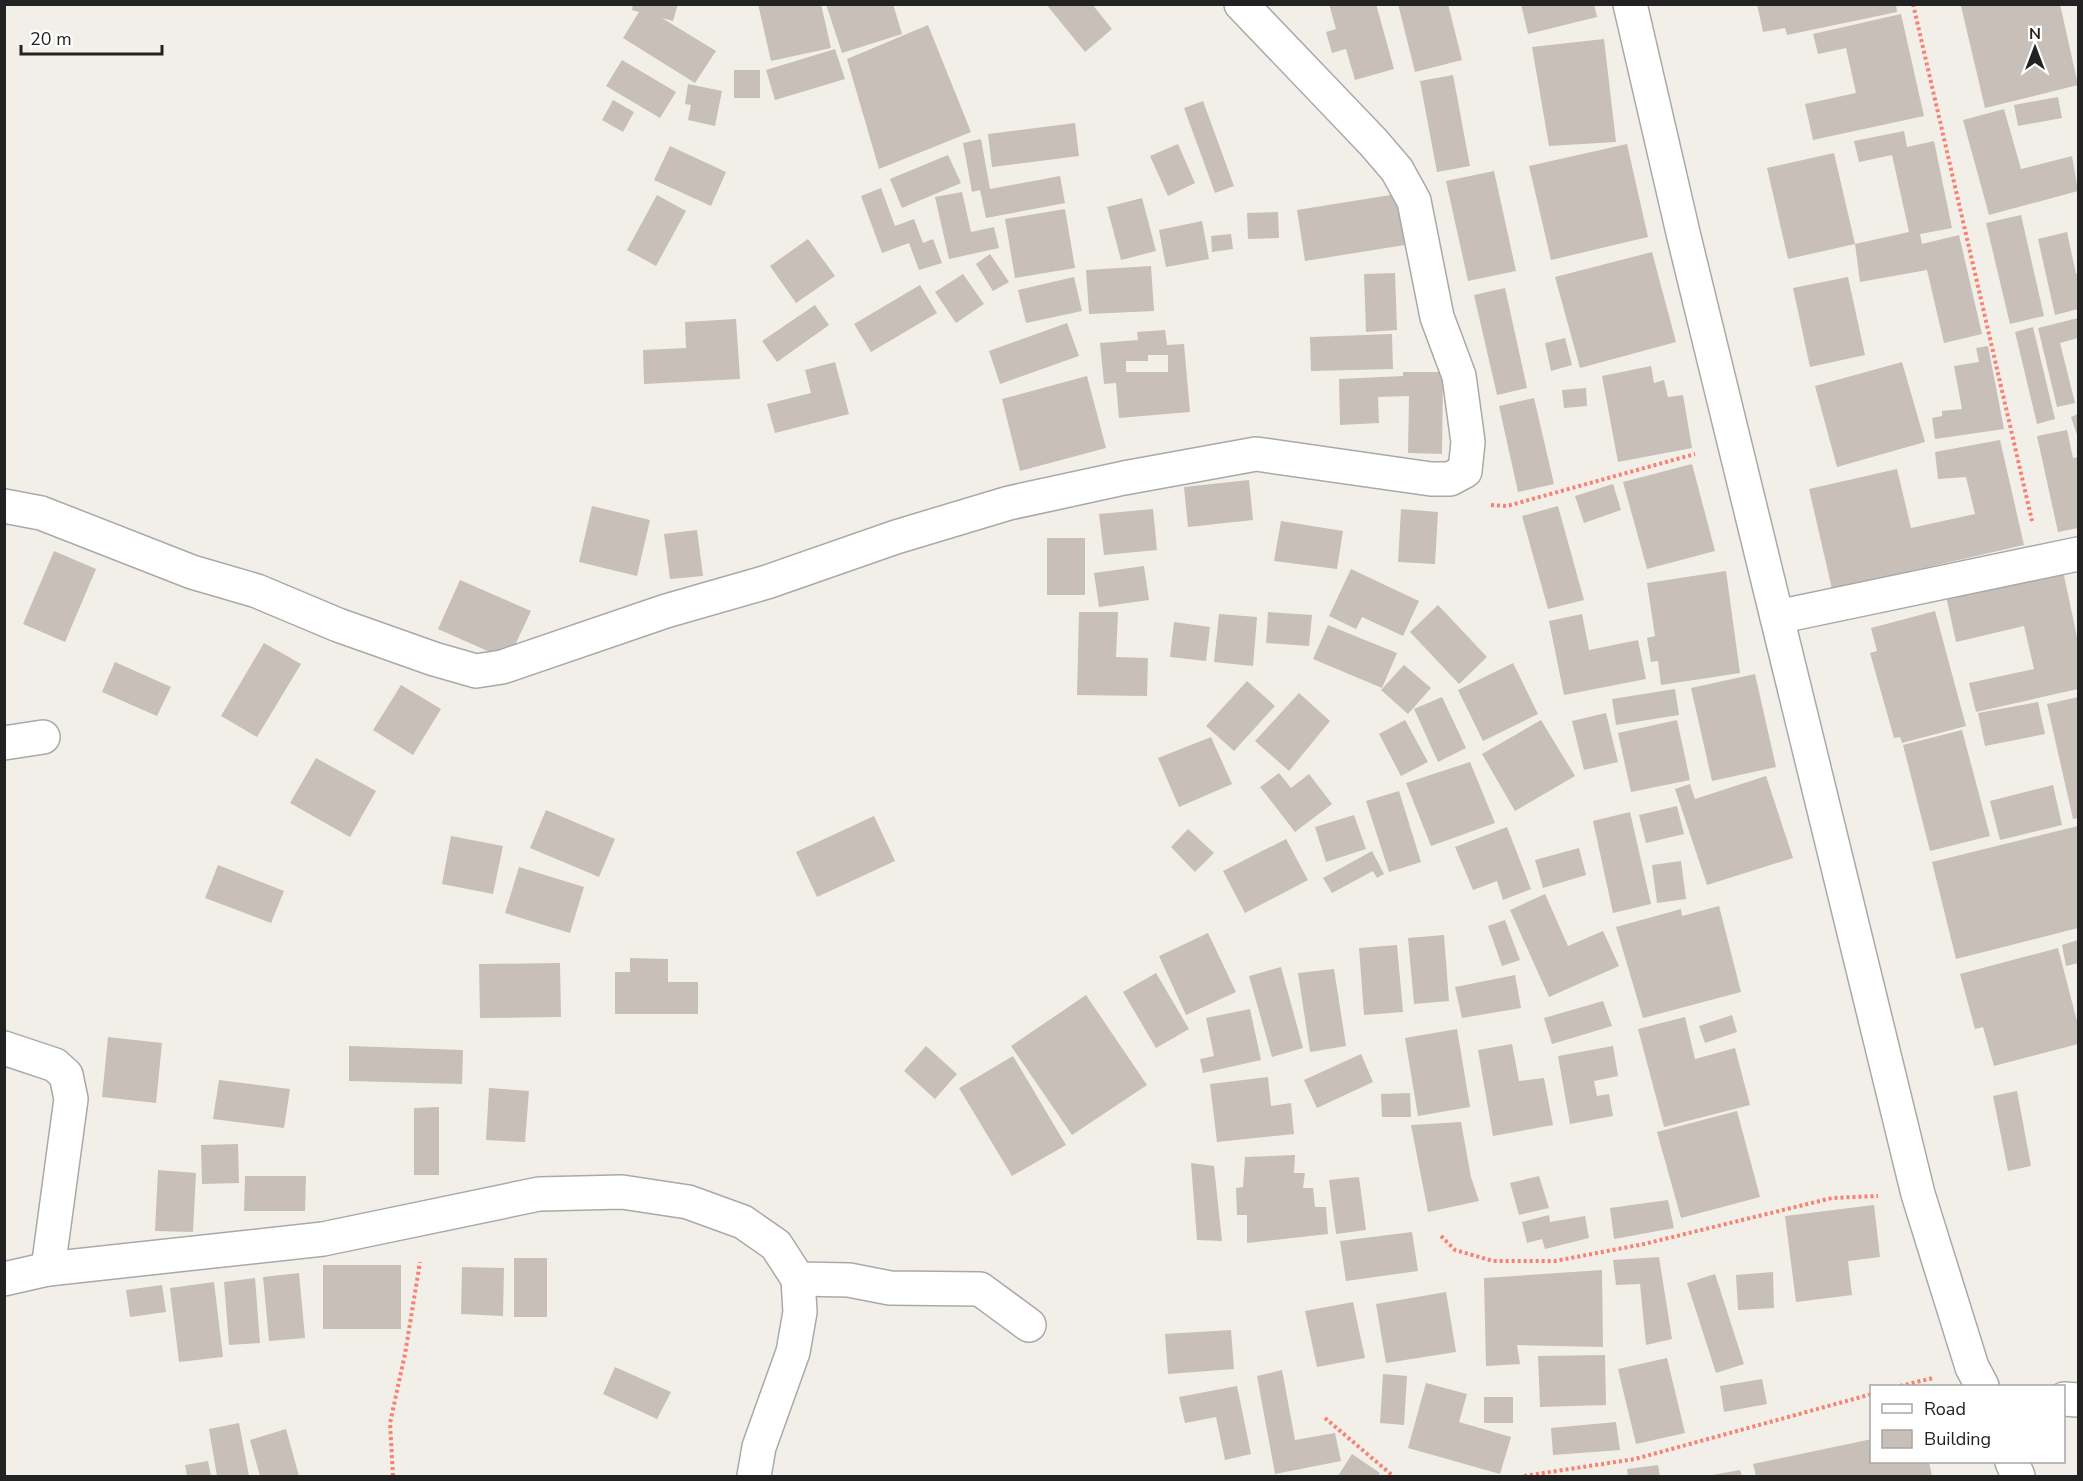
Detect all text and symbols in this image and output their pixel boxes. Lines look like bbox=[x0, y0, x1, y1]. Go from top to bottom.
scale bar bbox=[21, 18, 162, 56]
north arrow bbox=[2005, 18, 2065, 78]
text: N bbox=[2029, 23, 2041, 45]
text: 20 m bbox=[30, 27, 72, 51]
legend bbox=[1870, 1385, 2065, 1463]
text: Road bbox=[1924, 1397, 1966, 1421]
text: Building bbox=[1924, 1427, 1991, 1451]

